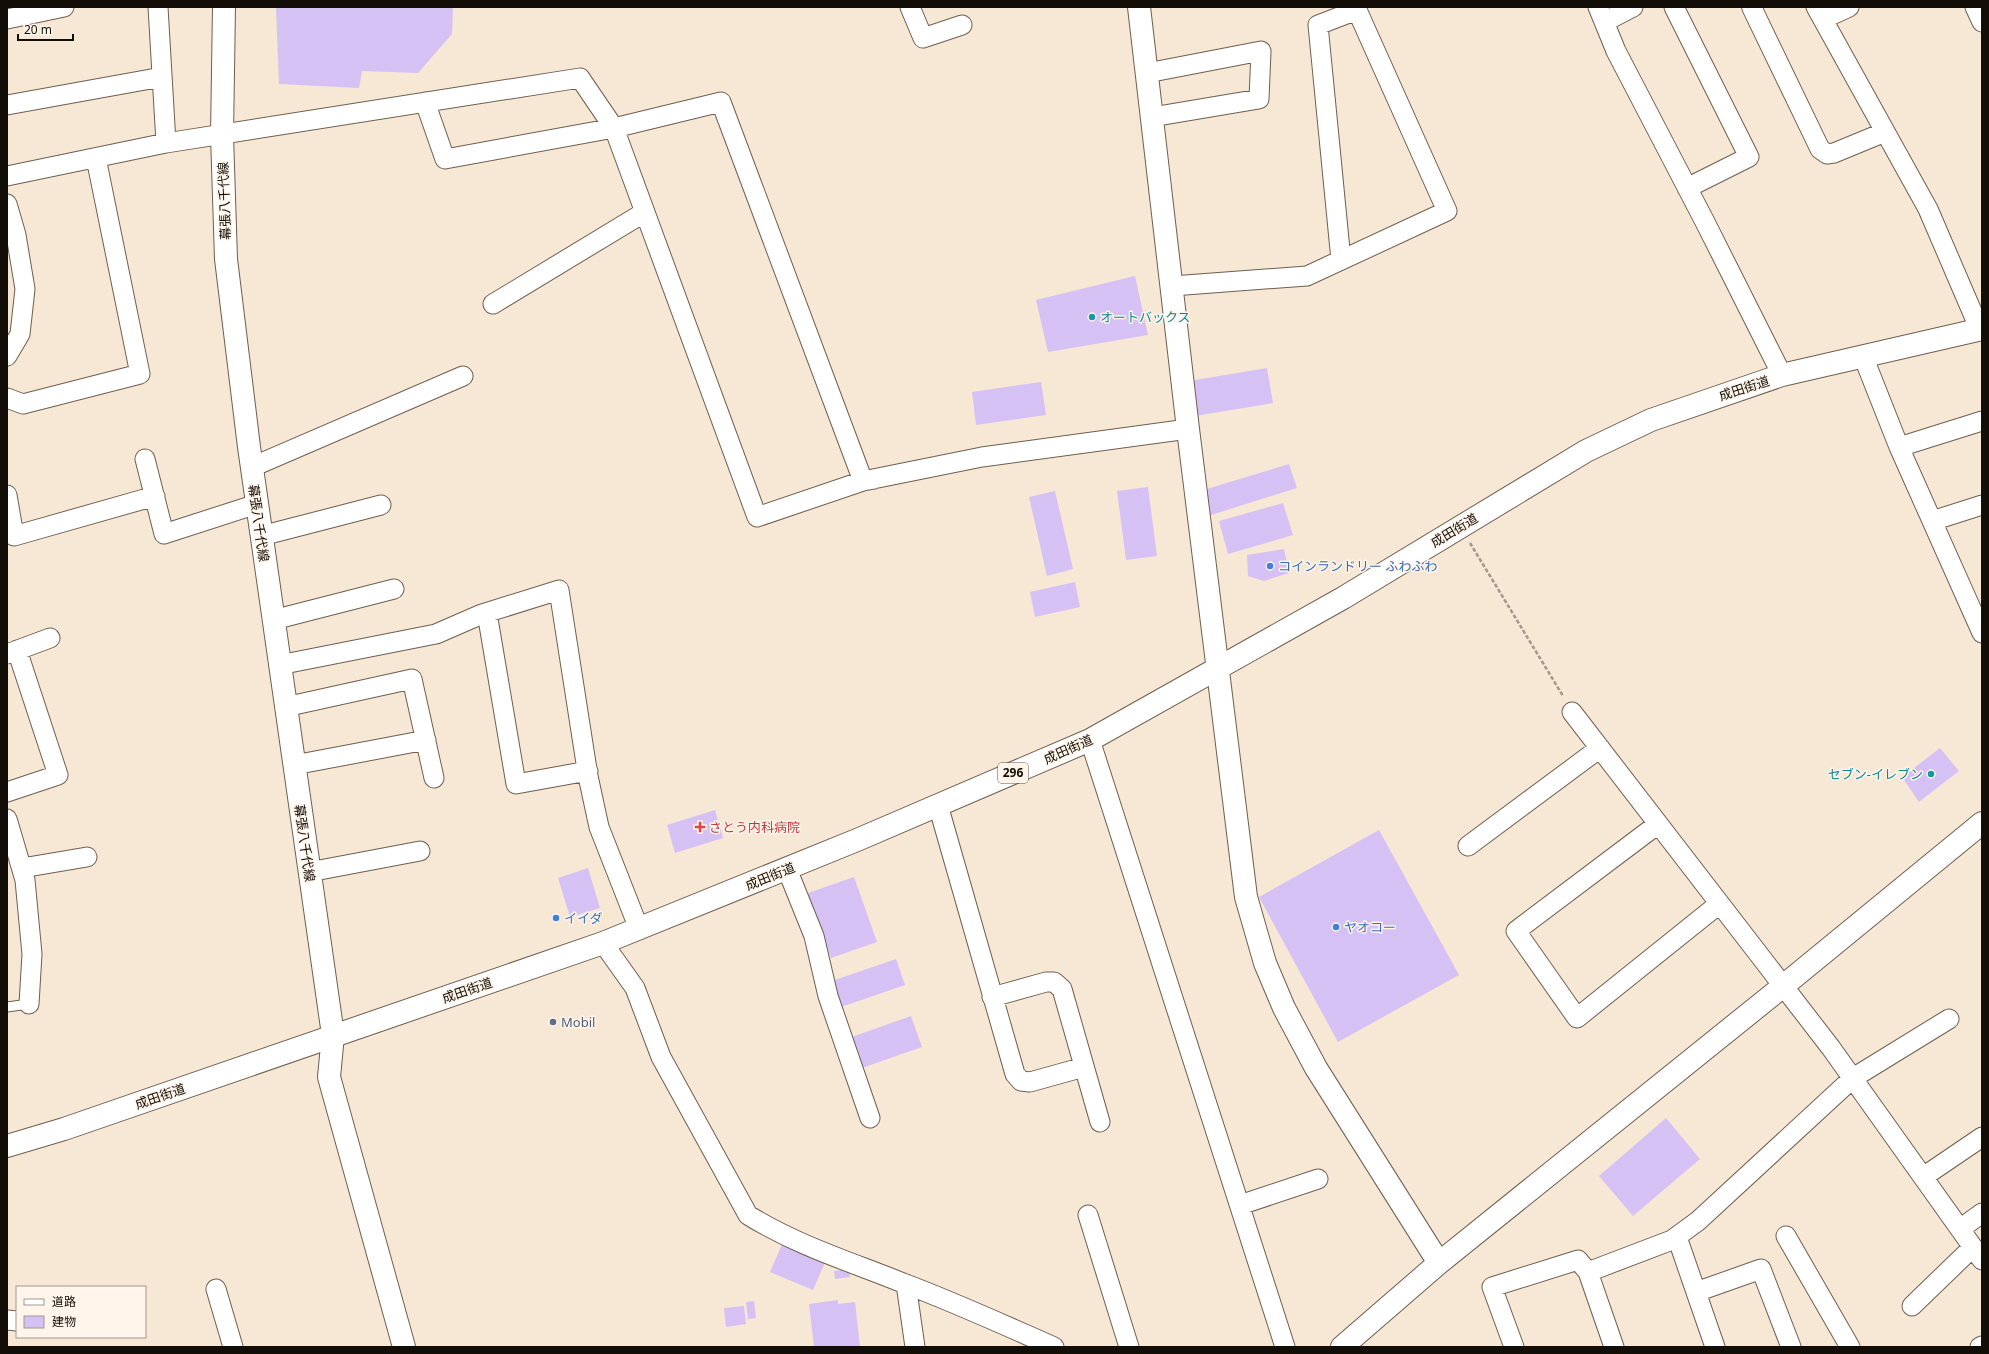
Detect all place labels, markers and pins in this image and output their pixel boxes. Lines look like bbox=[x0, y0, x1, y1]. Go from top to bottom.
place label: オートバックス bbox=[1100, 308, 1191, 326]
marker: オートバックス bbox=[1087, 312, 1097, 322]
place label: コインランドリー ふわふわ bbox=[1278, 557, 1437, 575]
marker: コインランドリー ふわふわ bbox=[1265, 561, 1275, 571]
place label: セブン-イレブン bbox=[1828, 765, 1923, 783]
marker: セブン-イレブン bbox=[1926, 769, 1936, 779]
place label: さとう内科病院 bbox=[709, 818, 800, 836]
marker: さとう内科病院 bbox=[694, 821, 706, 833]
place label: イイダ bbox=[564, 909, 602, 927]
marker: イイダ bbox=[551, 913, 561, 923]
place label: ヤオコー bbox=[1344, 918, 1396, 936]
marker: ヤオコー bbox=[1331, 922, 1341, 932]
place label: Mobil bbox=[561, 1013, 595, 1031]
marker: Mobil bbox=[548, 1017, 558, 1027]

